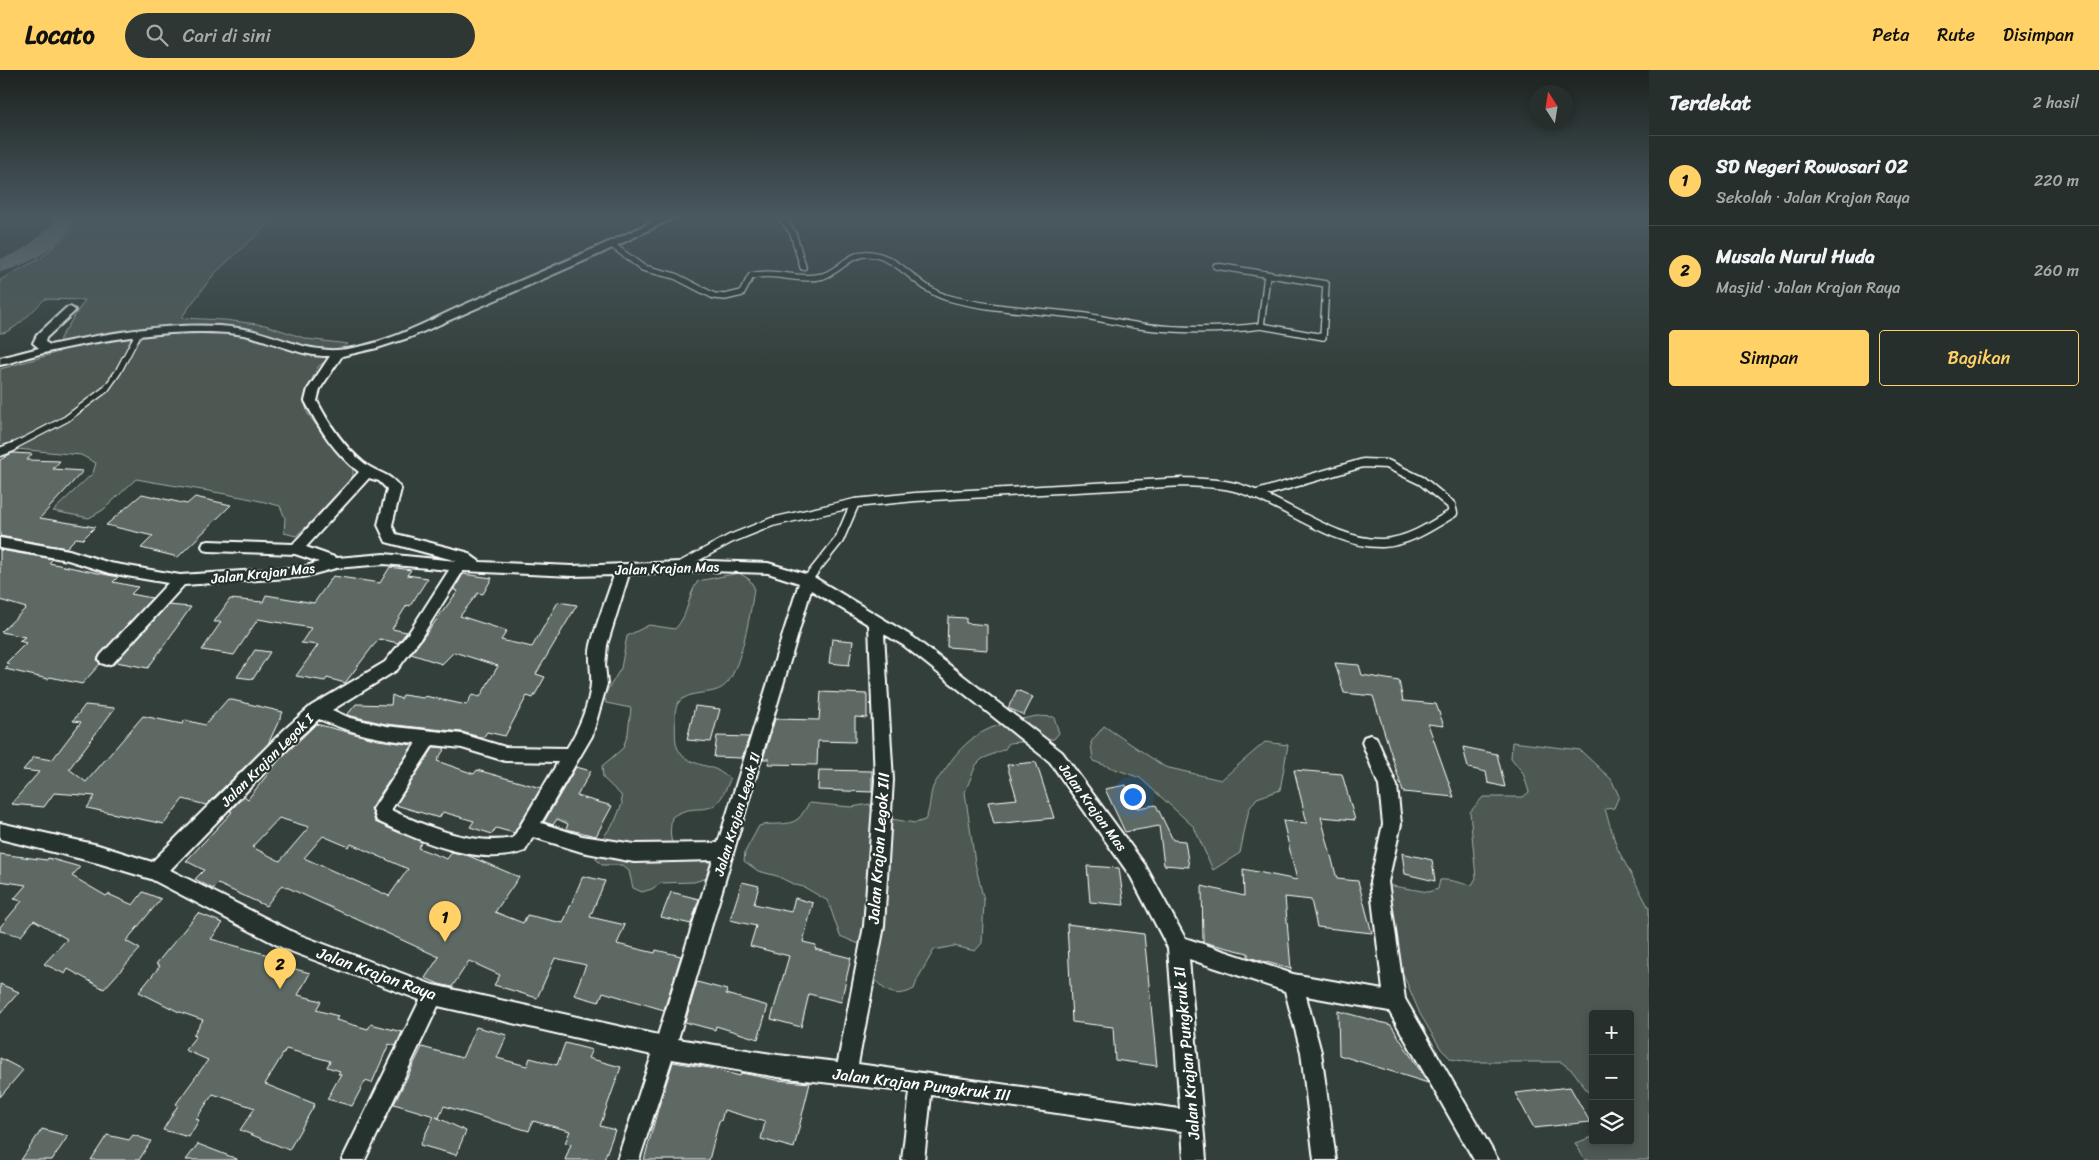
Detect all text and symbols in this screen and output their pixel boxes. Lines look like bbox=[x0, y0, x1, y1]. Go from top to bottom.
search box bbox=[125, 13, 475, 58]
text: Locato bbox=[25, 14, 95, 56]
text: Cari di sini bbox=[183, 19, 271, 52]
text: Peta bbox=[1872, 19, 1909, 51]
text: Rute bbox=[1937, 19, 1975, 51]
text: Disimpan bbox=[2003, 19, 2074, 51]
icon: search bbox=[143, 21, 171, 49]
text: Terdekat bbox=[1669, 84, 1751, 122]
north arrow bbox=[1529, 85, 1574, 130]
text: 2 hasil bbox=[2033, 88, 2079, 117]
text: SD Negeri Rowosari 02 bbox=[1716, 150, 1908, 183]
text: 1 bbox=[1682, 166, 1688, 195]
text: 220 m bbox=[2034, 166, 2079, 195]
text: Sekolah · Jalan Krajan Raya bbox=[1716, 183, 1910, 212]
text: Musala Nurul Huda bbox=[1716, 240, 1875, 273]
text: 2 bbox=[1680, 256, 1690, 285]
text: 260 m bbox=[2034, 256, 2079, 285]
text: Masjid · Jalan Krajan Raya bbox=[1716, 273, 1900, 302]
button: Simpan bbox=[1669, 330, 1869, 386]
button: Bagikan bbox=[1879, 330, 2079, 386]
street label: Jalan Krajan Mas bbox=[614, 554, 720, 583]
street label: Jalan Krajan Mas bbox=[209, 556, 316, 591]
street label: Jalan Krajan Legok I bbox=[214, 707, 321, 814]
street label: Jalan Krajan Legok II bbox=[706, 748, 768, 880]
street label: Jalan Krajan Mas bbox=[1051, 757, 1133, 857]
street label: Jalan Krajan Legok III bbox=[859, 771, 898, 926]
your location bbox=[1120, 784, 1146, 810]
pin: 1 bbox=[429, 901, 461, 942]
street label: Jalan Krajan Raya bbox=[312, 938, 441, 1009]
pin: 2 bbox=[264, 948, 296, 989]
street label: Jalan Krajan Pungkruk II bbox=[1164, 965, 1209, 1142]
map controls bbox=[1589, 1010, 1634, 1145]
button: + bbox=[1589, 1010, 1634, 1055]
button: − bbox=[1589, 1055, 1634, 1100]
street label: Jalan Krajan Pungkruk III bbox=[830, 1059, 1012, 1110]
button: layers bbox=[1589, 1100, 1634, 1145]

